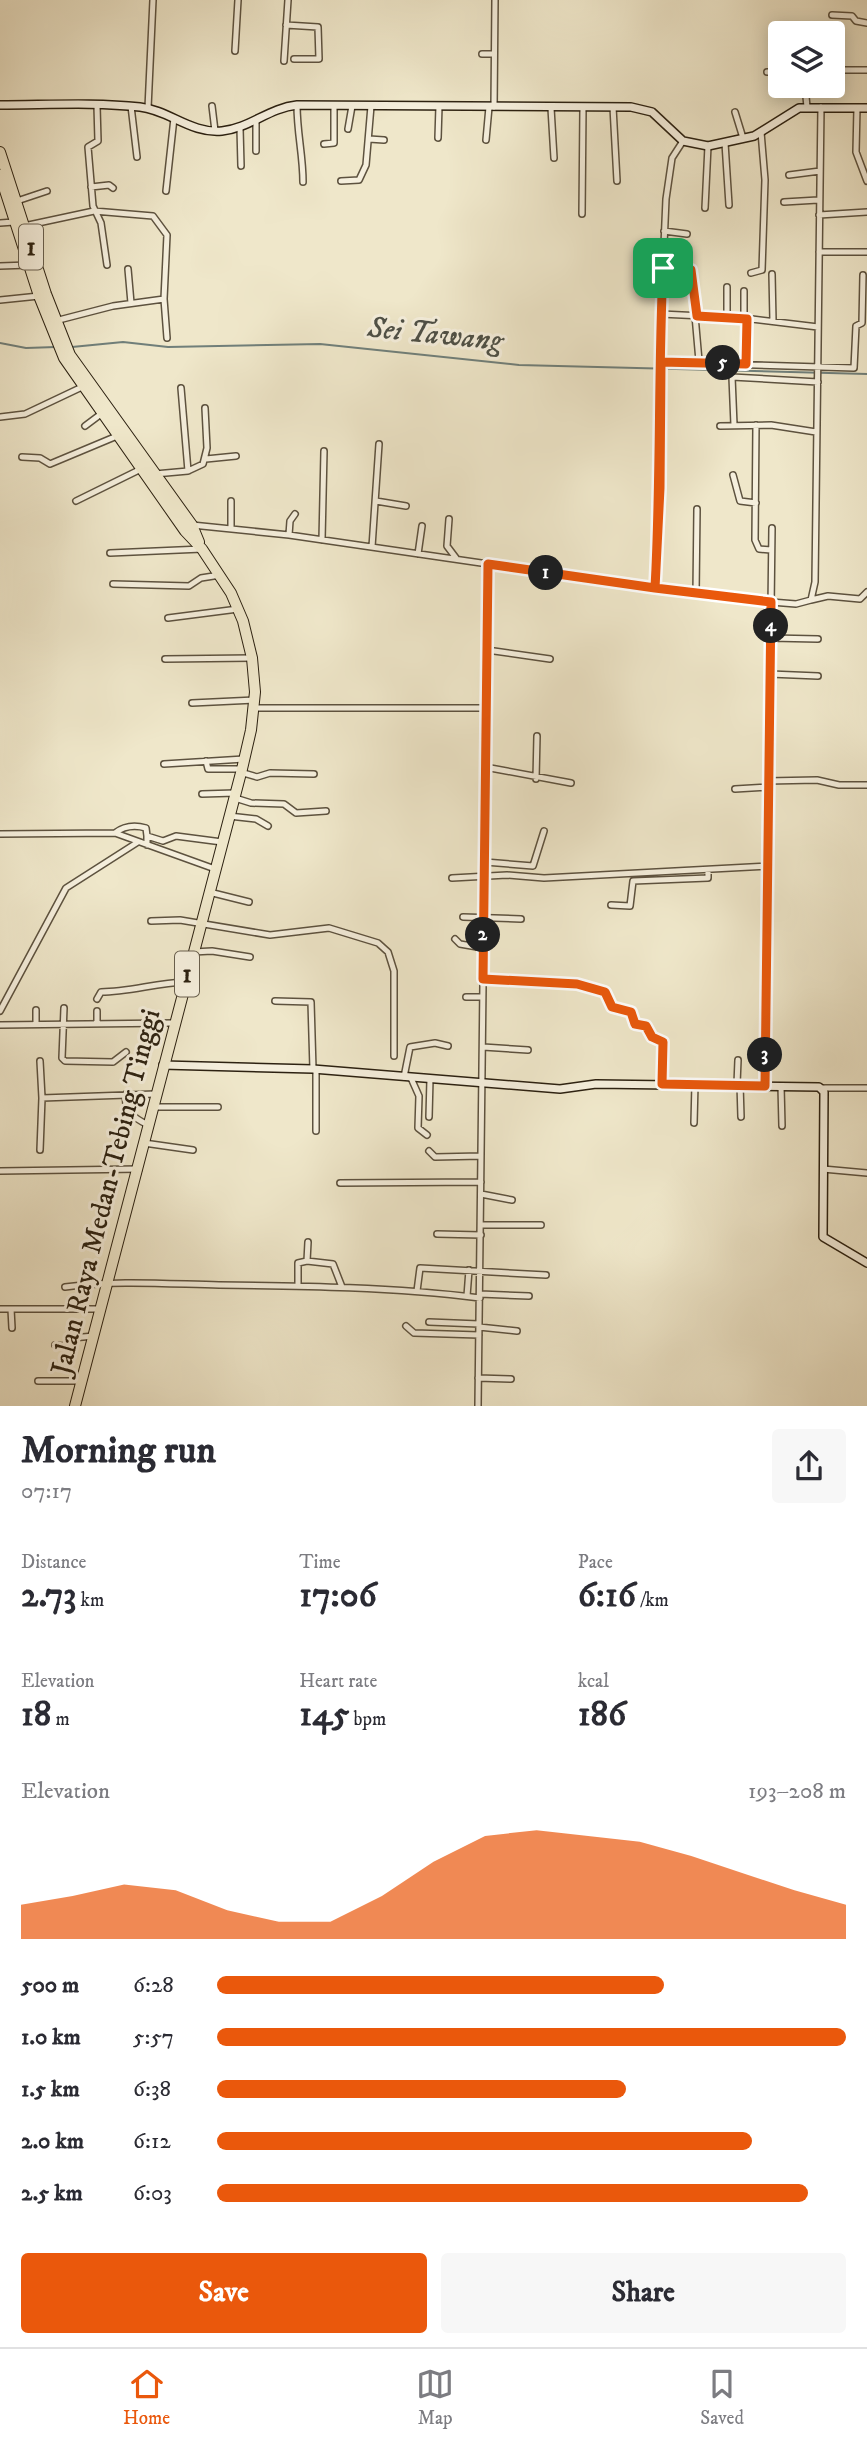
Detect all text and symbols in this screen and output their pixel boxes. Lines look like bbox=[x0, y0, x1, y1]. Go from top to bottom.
map controls bbox=[768, 21, 845, 98]
button: layers bbox=[768, 21, 845, 98]
road number: 1 bbox=[19, 224, 43, 270]
pin bbox=[633, 238, 693, 298]
icon: arrive bbox=[644, 249, 682, 287]
water label: Sei Tawang bbox=[365, 309, 507, 361]
pin: 5 bbox=[706, 346, 740, 380]
text: 5 bbox=[718, 351, 727, 374]
pin: 1 bbox=[528, 556, 564, 590]
text: 1 bbox=[542, 561, 549, 584]
pin: 4 bbox=[754, 608, 788, 644]
text: 4 bbox=[765, 614, 776, 637]
pin: 2 bbox=[466, 918, 500, 953]
text: 2 bbox=[478, 923, 487, 946]
road number: 1 bbox=[175, 951, 199, 996]
street label: Jalan Raya Medan-Tebing Tinggi bbox=[43, 1006, 168, 1381]
pin: 3 bbox=[748, 1038, 782, 1072]
text: 3 bbox=[761, 1043, 768, 1066]
text: Morning run bbox=[21, 1427, 216, 1475]
button: share bbox=[772, 1429, 846, 1503]
text: 07:17 bbox=[21, 1477, 72, 1506]
text: Distance bbox=[21, 1551, 86, 1574]
text: Time bbox=[299, 1551, 341, 1574]
text: Pace bbox=[578, 1551, 613, 1574]
text: 2.73 bbox=[21, 1574, 76, 1618]
text: 17:06 bbox=[299, 1574, 377, 1618]
text: 6:16 bbox=[578, 1574, 636, 1618]
text: km bbox=[76, 1589, 104, 1612]
text: /km bbox=[636, 1589, 669, 1612]
text: Elevation bbox=[21, 1670, 95, 1693]
text: Heart rate bbox=[299, 1670, 377, 1693]
text: kcal bbox=[578, 1670, 609, 1693]
text: 18 bbox=[21, 1693, 51, 1737]
text: 145 bbox=[299, 1693, 350, 1737]
text: 186 bbox=[578, 1693, 626, 1737]
text: m bbox=[51, 1708, 70, 1731]
text: bpm bbox=[350, 1708, 386, 1731]
text: Elevation bbox=[21, 1777, 110, 1806]
text: 193–208 m bbox=[748, 1777, 846, 1806]
text: 500 m bbox=[21, 1971, 79, 2000]
text: 6:28 bbox=[133, 1971, 174, 2000]
text: 1.0 km bbox=[21, 2023, 81, 2052]
text: 5:57 bbox=[133, 2023, 174, 2052]
text: 1.5 km bbox=[21, 2075, 80, 2104]
text: 6:38 bbox=[133, 2075, 171, 2104]
text: 2.0 km bbox=[21, 2127, 84, 2156]
text: 6:12 bbox=[133, 2127, 171, 2156]
text: 2.5 km bbox=[21, 2179, 83, 2208]
text: 6:03 bbox=[133, 2179, 172, 2208]
button: Save bbox=[21, 2253, 427, 2333]
button: Share bbox=[441, 2253, 846, 2333]
tab: Home bbox=[123, 2365, 170, 2430]
tab: Map bbox=[416, 2365, 454, 2430]
tab: Saved bbox=[700, 2365, 744, 2430]

